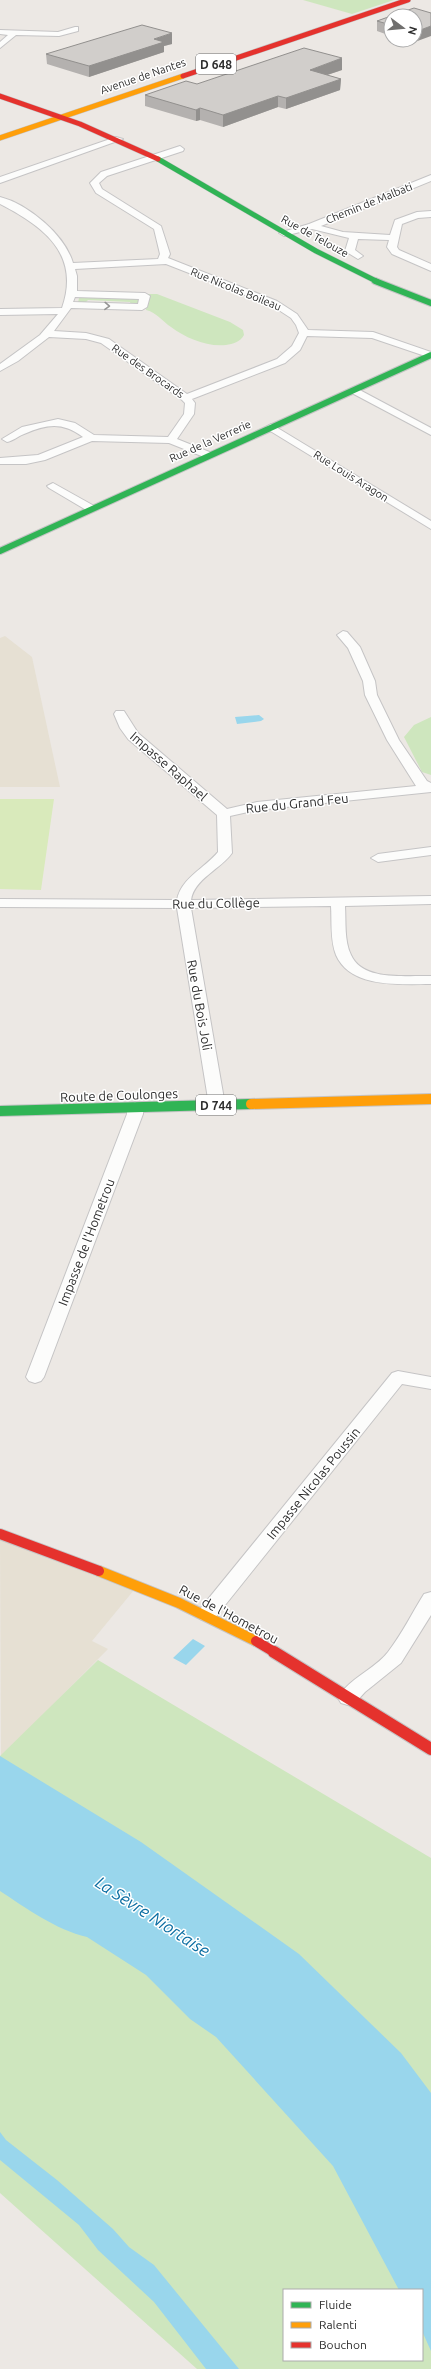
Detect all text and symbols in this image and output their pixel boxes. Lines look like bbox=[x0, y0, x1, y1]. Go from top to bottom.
north arrow bbox=[383, 8, 423, 48]
text: N bbox=[406, 25, 420, 36]
road number: D 648 bbox=[196, 54, 236, 74]
street label: Avenue de Nantes bbox=[99, 56, 187, 96]
street label: Chemin de Malbati bbox=[324, 180, 414, 226]
street label: Rue de Telouze bbox=[279, 213, 351, 259]
street label: Rue Nicolas Boileau bbox=[189, 265, 283, 313]
one-way arrow bbox=[104, 302, 110, 310]
street label: Rue des Brocards bbox=[110, 342, 187, 400]
street label: Rue de la Verrerie bbox=[167, 418, 253, 464]
street label: Rue Louis Aragon bbox=[311, 448, 391, 504]
street label: Impasse Raphael bbox=[128, 729, 211, 804]
street label: Rue du Grand Feu bbox=[245, 791, 349, 815]
street label: Rue du Collège bbox=[172, 895, 260, 911]
street label: Rue du Bois Joli bbox=[185, 959, 215, 1051]
street label: Route de Coulonges bbox=[60, 1086, 178, 1104]
road number: D 744 bbox=[196, 1095, 236, 1115]
street label: Impasse de l'Hometrou bbox=[55, 1177, 117, 1307]
street label: Impasse Nicolas Poussin bbox=[264, 1424, 362, 1542]
street label: Rue de l'Hometrou bbox=[177, 1582, 281, 1646]
water label: La Sèvre Niortaise bbox=[92, 1872, 214, 1960]
legend bbox=[283, 2289, 423, 2361]
text: Fluide bbox=[319, 2298, 352, 2311]
text: Ralenti bbox=[319, 2318, 357, 2331]
text: Bouchon bbox=[319, 2338, 367, 2351]

